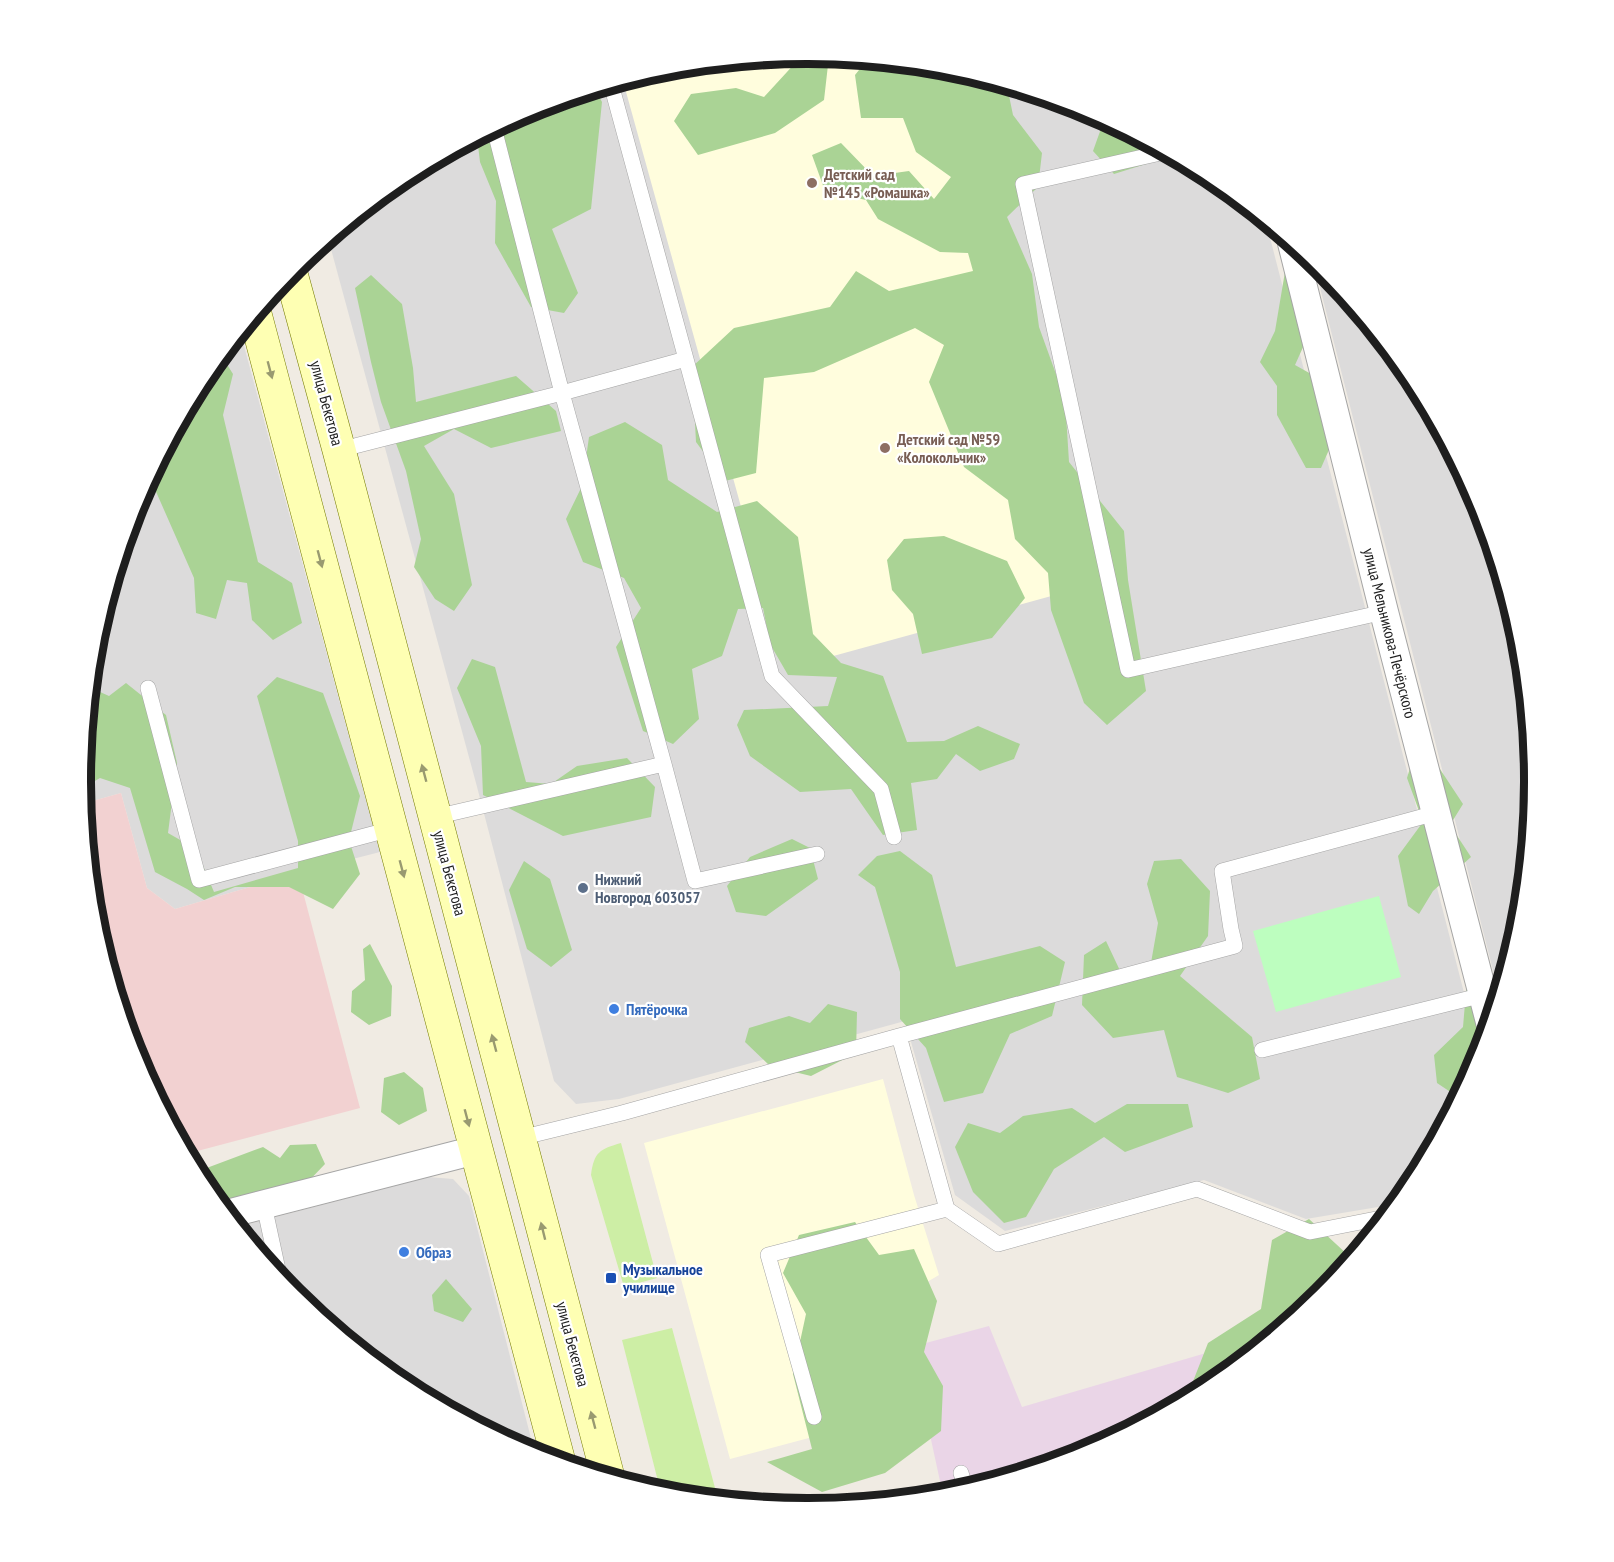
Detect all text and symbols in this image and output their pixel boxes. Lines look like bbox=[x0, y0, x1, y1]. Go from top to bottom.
place label: Детский сад №145 «Ромашка» bbox=[824, 164, 930, 202]
marker: Детский сад №145 «Ромашка» bbox=[805, 176, 819, 190]
street label: улица Бекетова bbox=[306, 358, 348, 448]
one-way arrow bbox=[265, 361, 275, 379]
place label: Детский сад №59 «Колокольчик» bbox=[897, 429, 1000, 467]
marker: Детский сад №59 «Колокольчик» bbox=[878, 441, 892, 455]
street label: улица Мельникова-Печёрского bbox=[1359, 546, 1421, 720]
one-way arrow bbox=[315, 549, 325, 568]
one-way arrow bbox=[418, 764, 428, 782]
street label: улица Бекетова bbox=[429, 828, 471, 918]
one-way arrow bbox=[397, 860, 407, 878]
place label: Нижний Новгород 603057 bbox=[595, 869, 700, 907]
marker: Нижний Новгород 603057 bbox=[576, 881, 590, 895]
place label: Пятёрочка bbox=[626, 999, 688, 1019]
marker: Пятёрочка bbox=[607, 1002, 621, 1016]
one-way arrow bbox=[489, 1034, 499, 1052]
one-way arrow bbox=[463, 1109, 473, 1128]
one-way arrow bbox=[538, 1222, 548, 1241]
place label: Образ bbox=[416, 1242, 452, 1262]
marker: Образ bbox=[397, 1245, 411, 1259]
place label: Музыкальное училище bbox=[622, 1259, 703, 1297]
marker: Музыкальное училище bbox=[604, 1271, 618, 1285]
street label: улица Бекетова bbox=[552, 1299, 594, 1389]
one-way arrow bbox=[588, 1411, 597, 1429]

